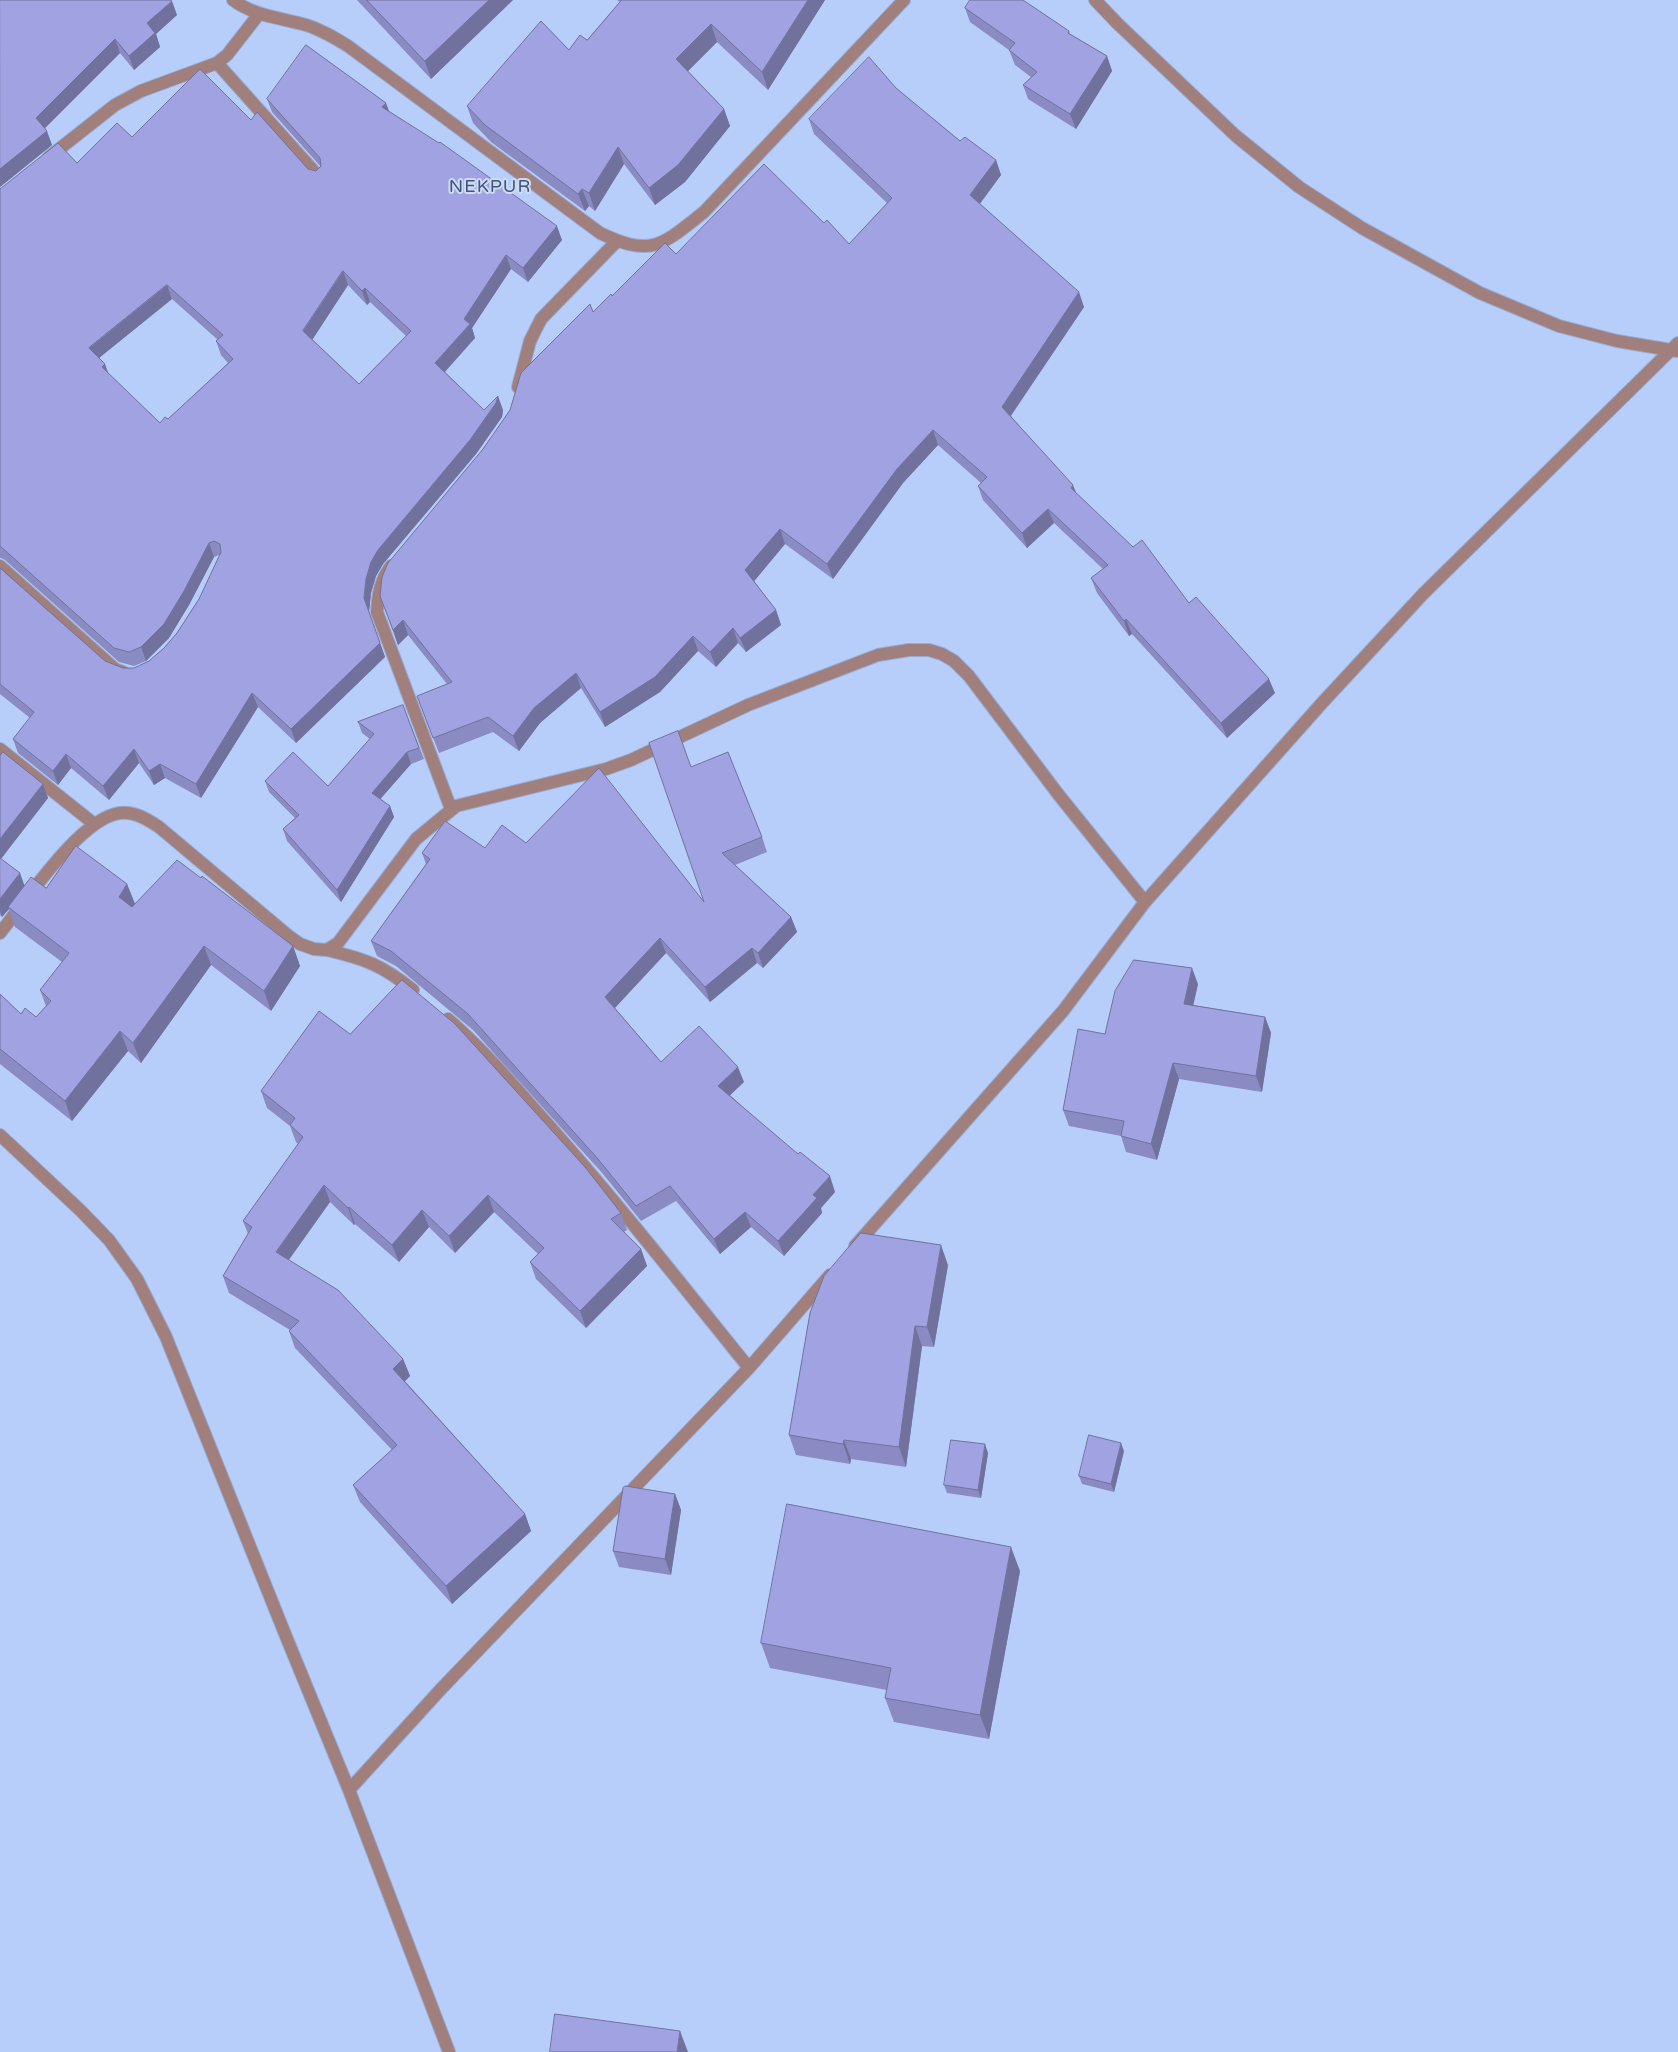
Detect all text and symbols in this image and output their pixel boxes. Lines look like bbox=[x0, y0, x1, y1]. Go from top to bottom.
district label: NEKPUR bbox=[448, 176, 532, 198]

